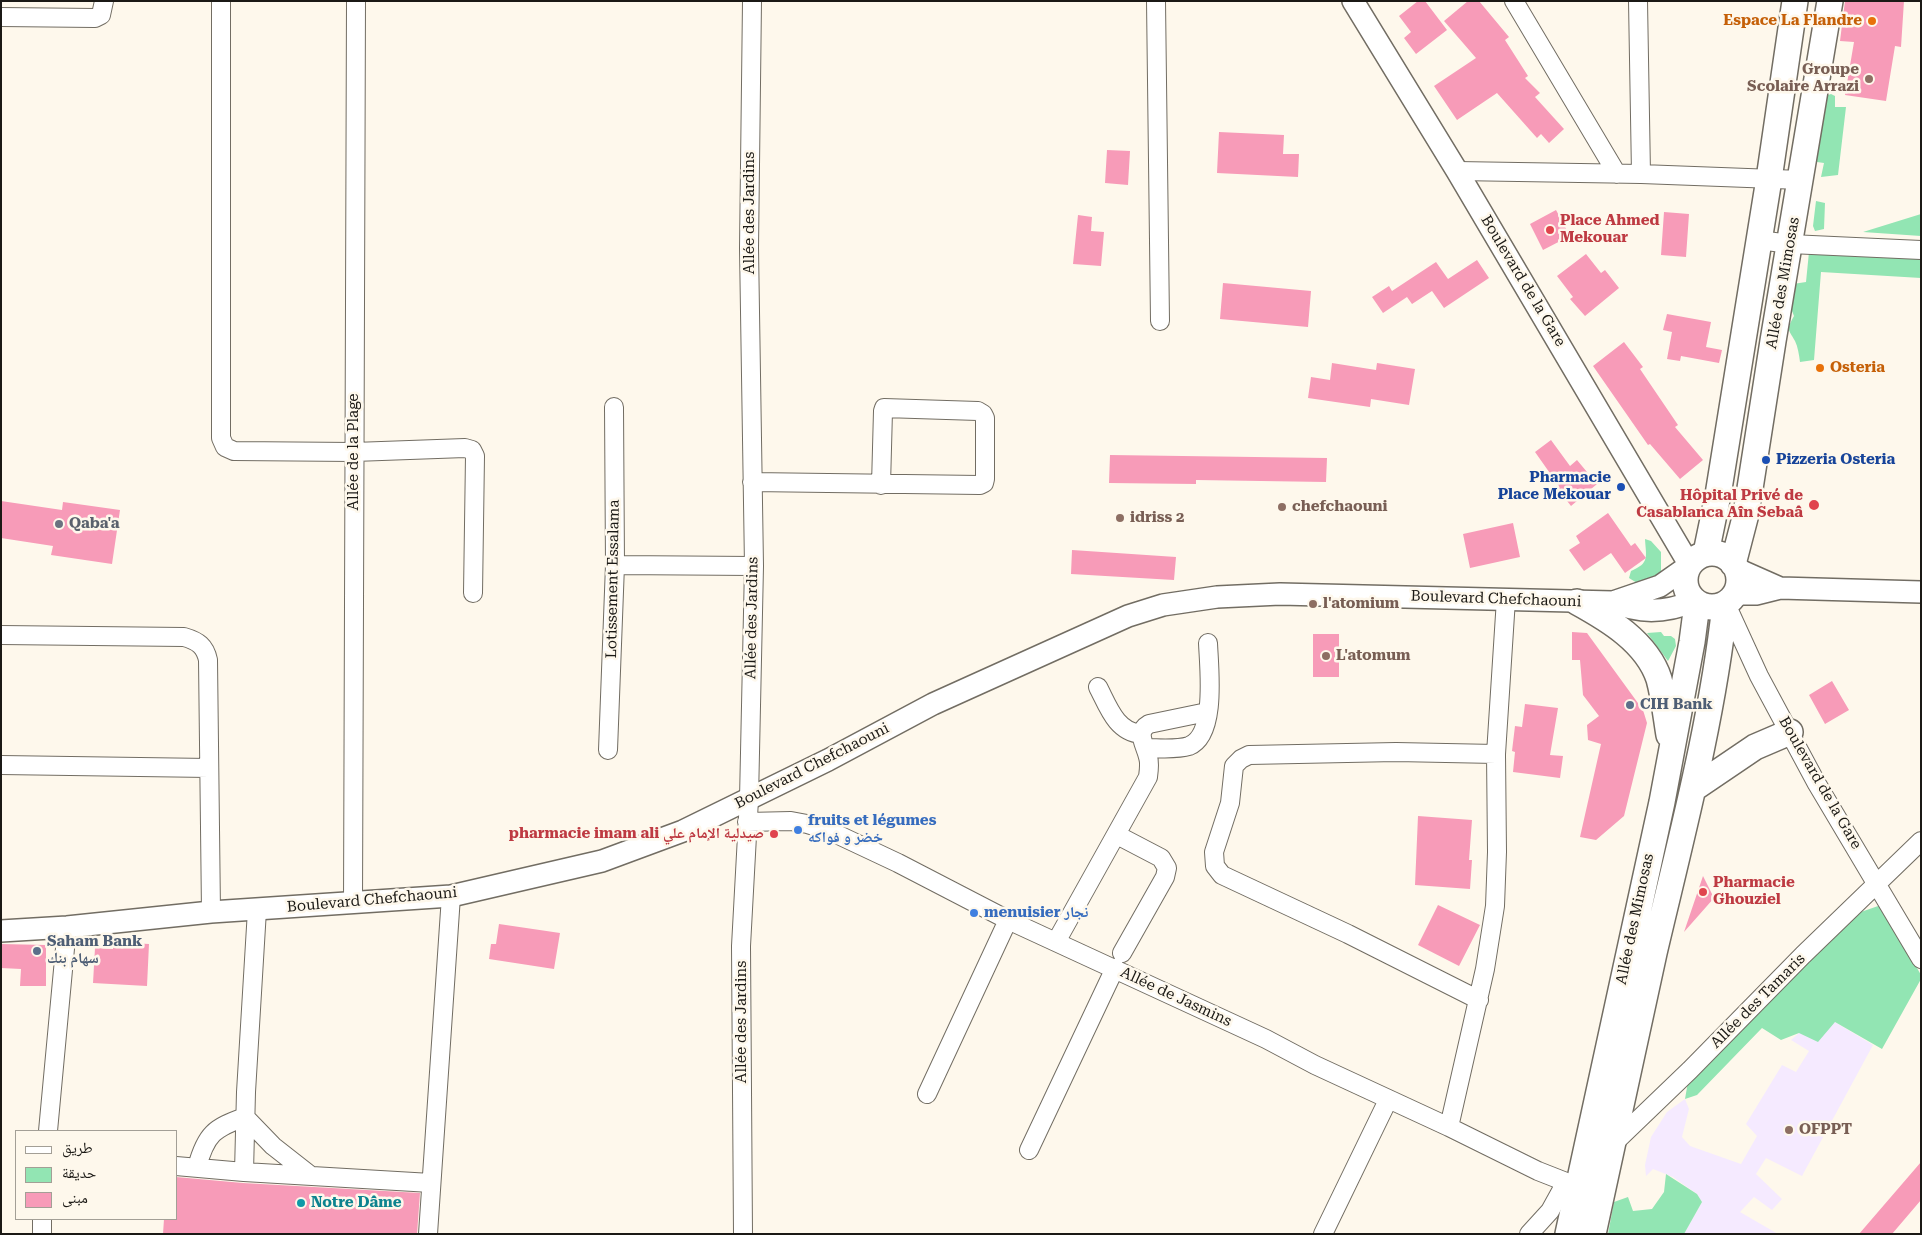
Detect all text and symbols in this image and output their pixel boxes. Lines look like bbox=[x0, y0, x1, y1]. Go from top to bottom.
place label: Espace La Flandre bbox=[1723, 12, 1862, 30]
marker: Espace La Flandre bbox=[1866, 15, 1878, 27]
place label: Groupe Scolaire Arrazi bbox=[1747, 61, 1859, 96]
marker: Groupe Scolaire Arrazi bbox=[1863, 73, 1875, 85]
street label: Allée des Jardins bbox=[741, 152, 759, 274]
street label: Boulevard de la Gare bbox=[1477, 212, 1569, 350]
place label: Place Ahmed Mekouar bbox=[1560, 212, 1660, 247]
street label: Allée des Mimosas bbox=[1763, 216, 1803, 350]
marker: Place Ahmed Mekouar bbox=[1544, 224, 1556, 236]
place label: Osteria bbox=[1830, 359, 1885, 377]
marker: Osteria bbox=[1814, 362, 1826, 374]
street label: Allée de la Plage bbox=[345, 393, 363, 511]
place label: Pizzeria Osteria bbox=[1776, 451, 1895, 469]
marker: Pizzeria Osteria bbox=[1760, 454, 1772, 466]
place label: Pharmacie Place Mekouar bbox=[1498, 469, 1611, 504]
marker: Pharmacie Place Mekouar bbox=[1615, 481, 1627, 493]
place label: Hôpital Privé de Casablanca Aîn Sebaâ bbox=[1636, 487, 1803, 522]
place label: chefchaouni bbox=[1292, 498, 1388, 516]
marker: Hôpital Privé de Casablanca Aîn Sebaâ bbox=[1807, 498, 1821, 512]
street label: Lotissement Essalama bbox=[603, 499, 623, 659]
marker: chefchaouni bbox=[1276, 501, 1288, 513]
place label: idriss 2 bbox=[1130, 509, 1184, 527]
marker: idriss 2 bbox=[1114, 512, 1126, 524]
place label: Qaba'a bbox=[69, 515, 120, 533]
marker: Qaba'a bbox=[53, 518, 65, 530]
street label: Allée des Jardins bbox=[742, 557, 762, 679]
street label: Boulevard Chefchaouni bbox=[1410, 587, 1582, 611]
place label: l'atomium bbox=[1323, 595, 1399, 613]
marker: l'atomium bbox=[1307, 598, 1319, 610]
place label: L'atomum bbox=[1336, 647, 1410, 665]
marker: L'atomum bbox=[1320, 650, 1332, 662]
place label: CIH Bank bbox=[1640, 696, 1713, 714]
marker: CIH Bank bbox=[1624, 699, 1636, 711]
street label: Boulevard de la Gare bbox=[1775, 714, 1865, 852]
street label: Boulevard Chefchaouni bbox=[732, 719, 892, 813]
place label: fruits et légumes خضر و فواكه bbox=[808, 812, 936, 847]
marker: fruits et légumes خضر و فواكه bbox=[792, 824, 804, 836]
place label: pharmacie imam ali صيدلية الإمام علي bbox=[509, 825, 764, 843]
marker: pharmacie imam ali صيدلية الإمام علي bbox=[768, 828, 780, 840]
street label: Allée des Mimosas bbox=[1612, 852, 1658, 986]
place label: Pharmacie Ghouziel bbox=[1713, 874, 1795, 909]
street label: Boulevard Chefchaouni bbox=[286, 884, 458, 916]
marker: Pharmacie Ghouziel bbox=[1697, 886, 1709, 898]
place label: menuisier نجار bbox=[984, 904, 1088, 922]
marker: menuisier نجار bbox=[968, 907, 980, 919]
place label: Saham Bank سهام بنك bbox=[47, 933, 142, 968]
marker: Saham Bank سهام بنك bbox=[31, 945, 43, 957]
street label: Allée des Tamaris bbox=[1707, 950, 1809, 1052]
street label: Allée des Jardins bbox=[733, 961, 751, 1083]
street label: Allée de Jasmins bbox=[1118, 963, 1234, 1031]
place label: OFPPT bbox=[1799, 1121, 1852, 1139]
marker: OFPPT bbox=[1783, 1124, 1795, 1136]
legend bbox=[15, 1130, 178, 1220]
text: طريق bbox=[62, 1139, 93, 1157]
text: حديقة bbox=[62, 1164, 96, 1182]
text: مبنى bbox=[62, 1189, 88, 1207]
place label: Notre Dâme bbox=[311, 1194, 401, 1212]
marker: Notre Dâme bbox=[295, 1197, 307, 1209]

